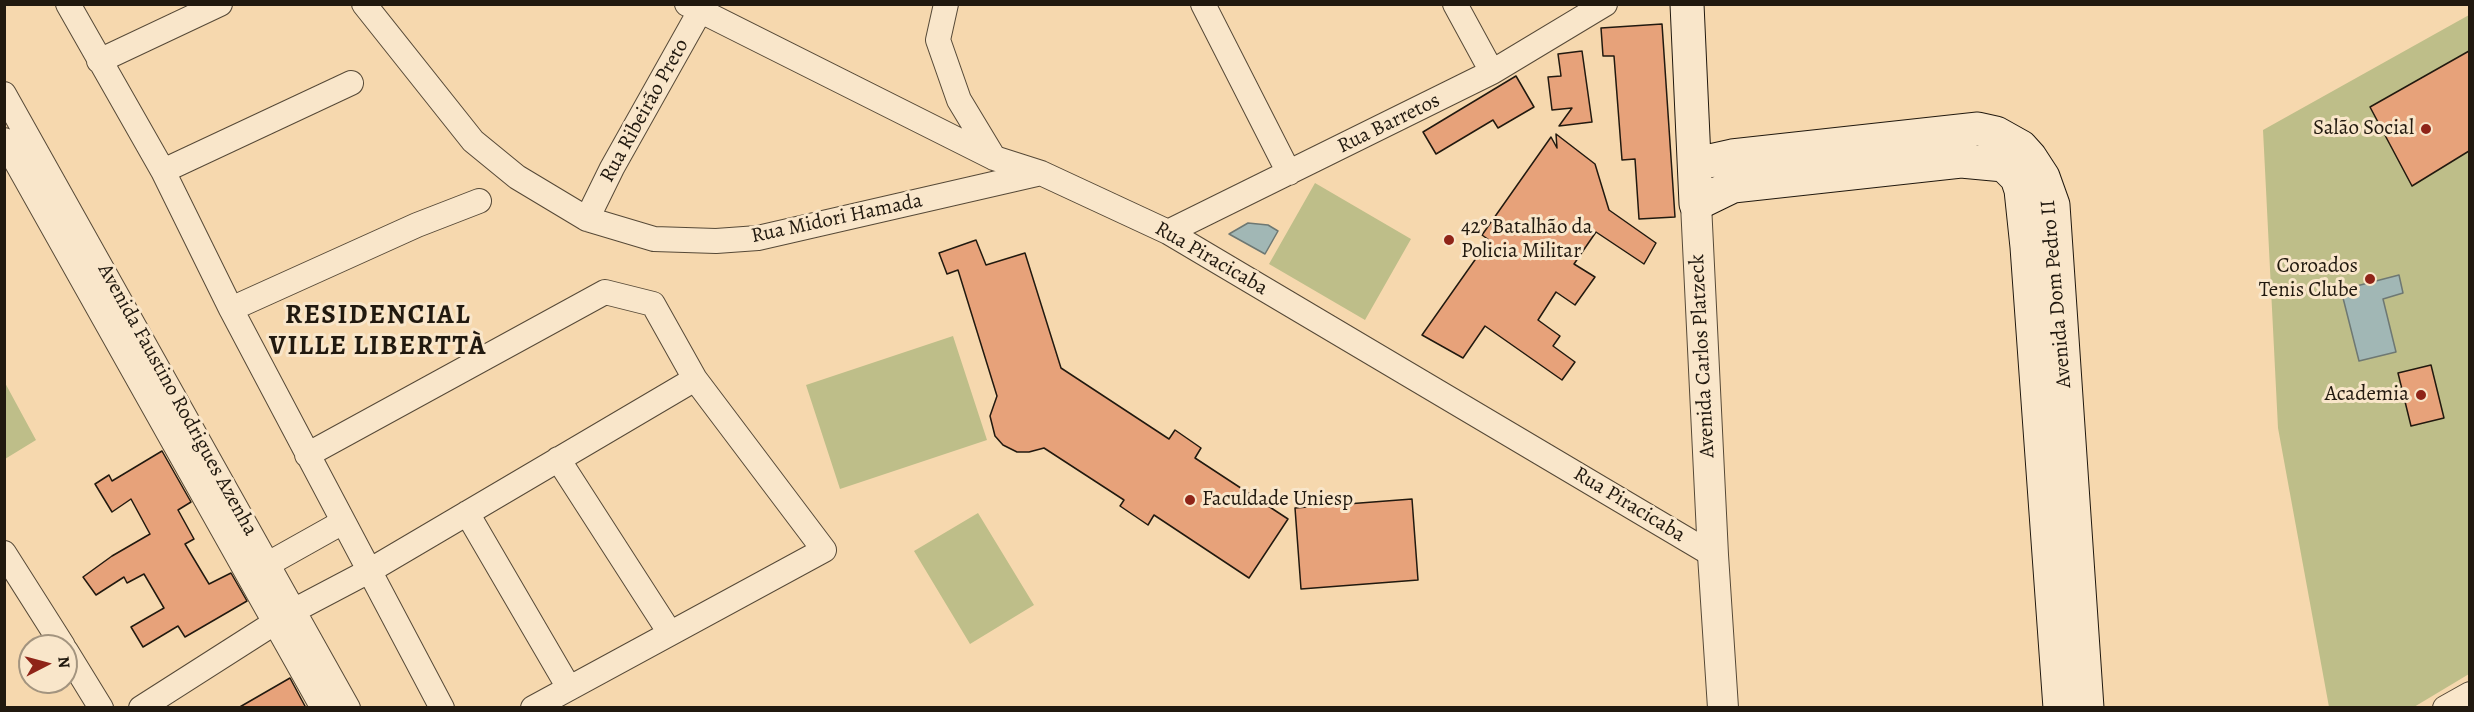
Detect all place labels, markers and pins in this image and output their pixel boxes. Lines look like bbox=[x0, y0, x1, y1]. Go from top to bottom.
place label: Salão Social bbox=[2313, 116, 2414, 142]
marker: Salão Social bbox=[2419, 122, 2433, 136]
place label: 42º Batalhão da Policia Militar bbox=[1461, 215, 1593, 265]
marker: 42º Batalhão da Policia Militar bbox=[1442, 233, 1456, 247]
place label: Coroados Tenis Clube bbox=[2259, 254, 2358, 304]
marker: Coroados Tenis Clube bbox=[2363, 272, 2377, 286]
place label: Academia bbox=[2325, 382, 2409, 408]
marker: Academia bbox=[2414, 388, 2428, 402]
place label: Faculdade Uniesp bbox=[1202, 487, 1353, 513]
marker: Faculdade Uniesp bbox=[1183, 493, 1197, 507]

